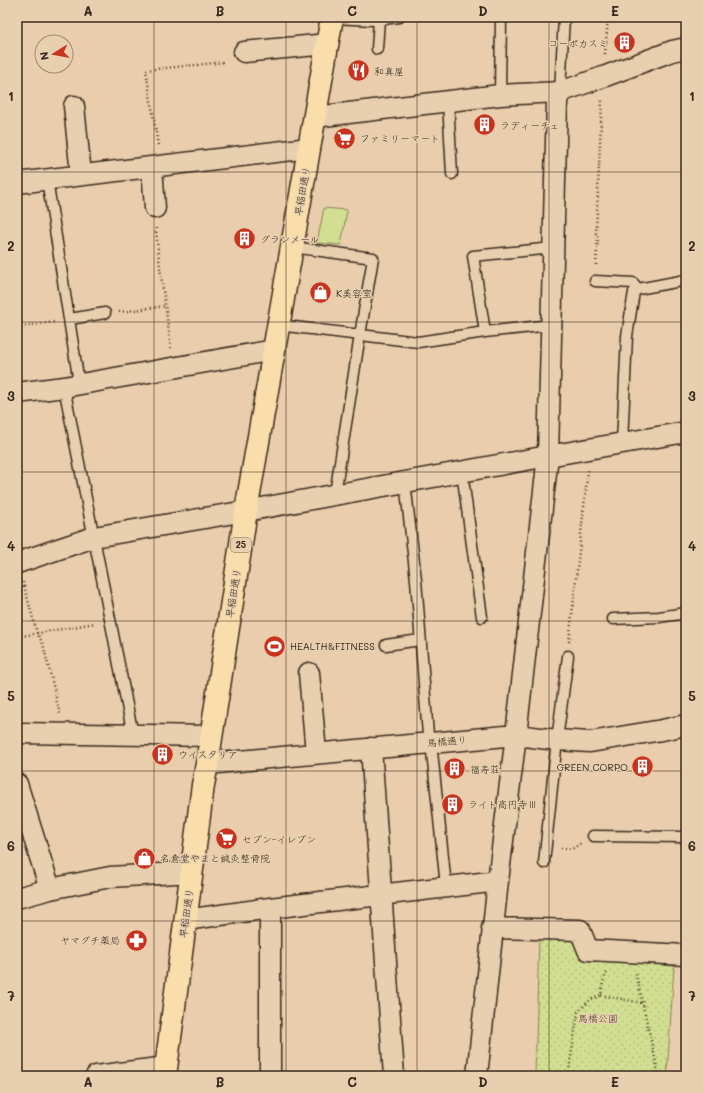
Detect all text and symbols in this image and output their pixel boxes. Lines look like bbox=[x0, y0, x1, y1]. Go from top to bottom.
text: A bbox=[83, 2, 93, 19]
text: B bbox=[216, 2, 225, 19]
text: C bbox=[347, 2, 357, 19]
text: D bbox=[478, 2, 488, 19]
text: E bbox=[611, 2, 619, 19]
building icon: コーポカスミ bbox=[611, 30, 637, 56]
north arrow bbox=[34, 34, 74, 74]
place label: コーポカスミ bbox=[548, 36, 608, 50]
text: N bbox=[36, 50, 52, 62]
restaurant icon: 和真屋 bbox=[346, 58, 372, 84]
place label: 和真屋 bbox=[374, 64, 404, 78]
text: 1 bbox=[8, 87, 14, 104]
text: 1 bbox=[689, 87, 695, 104]
building icon: ラディーチェ bbox=[472, 112, 498, 138]
place label: ラディーチェ bbox=[500, 118, 559, 132]
supermarket icon: ファミリーマート bbox=[331, 125, 357, 151]
place label: ファミリーマート bbox=[360, 131, 440, 145]
street label: 早稲田通り bbox=[291, 165, 313, 217]
building icon: グランメール bbox=[231, 226, 257, 252]
place label: グランメール bbox=[260, 232, 319, 246]
text: 2 bbox=[7, 237, 15, 254]
text: 2 bbox=[688, 237, 696, 254]
shop icon: K美容室 bbox=[308, 280, 334, 306]
place label: K美容室 bbox=[336, 286, 372, 300]
text: 3 bbox=[7, 387, 15, 404]
text: 3 bbox=[688, 387, 696, 404]
text: 4 bbox=[7, 537, 15, 554]
text: 4 bbox=[688, 537, 696, 554]
road number: 25 bbox=[231, 538, 251, 552]
street label: 早稲田通り bbox=[222, 567, 244, 619]
sports icon: HEALTH&FITNESS bbox=[262, 633, 288, 659]
place label: HEALTH&FITNESS bbox=[290, 639, 375, 653]
text: 5 bbox=[7, 687, 15, 704]
text: 5 bbox=[688, 687, 696, 704]
street label: 馬橋通り bbox=[426, 732, 468, 750]
building icon: ウイスタリア bbox=[149, 741, 175, 767]
place label: ウイスタリア bbox=[178, 747, 237, 761]
building icon: GREEN CORPO bbox=[630, 754, 656, 780]
building icon: 福寿荘 bbox=[442, 756, 468, 782]
place label: GREEN CORPO bbox=[557, 760, 628, 774]
place label: 福寿荘 bbox=[470, 762, 500, 776]
building icon: ライト高円寺Ⅲ bbox=[439, 791, 465, 817]
place label: ライト高円寺Ⅲ bbox=[468, 797, 538, 811]
supermarket icon: セブン-イレブン bbox=[214, 826, 240, 852]
place label: セブン-イレブン bbox=[242, 832, 316, 846]
text: 6 bbox=[7, 837, 15, 854]
text: 6 bbox=[688, 837, 696, 854]
shop icon: 名倉堂やまと鍼灸整骨院 bbox=[132, 845, 158, 871]
place label: 名倉堂やまと鍼灸整骨院 bbox=[160, 851, 270, 865]
street label: 早稲田通り bbox=[176, 887, 196, 939]
pharmacy icon: ヤマグチ薬局 bbox=[123, 927, 149, 953]
place label: ヤマグチ薬局 bbox=[60, 933, 120, 947]
text: 7 bbox=[7, 987, 15, 1004]
text: 7 bbox=[688, 987, 696, 1004]
park label: 馬橋公園 bbox=[578, 1011, 618, 1025]
text: A bbox=[83, 1073, 93, 1090]
text: B bbox=[216, 1073, 225, 1090]
text: C bbox=[347, 1073, 357, 1090]
text: D bbox=[478, 1073, 488, 1090]
text: E bbox=[611, 1073, 619, 1090]

